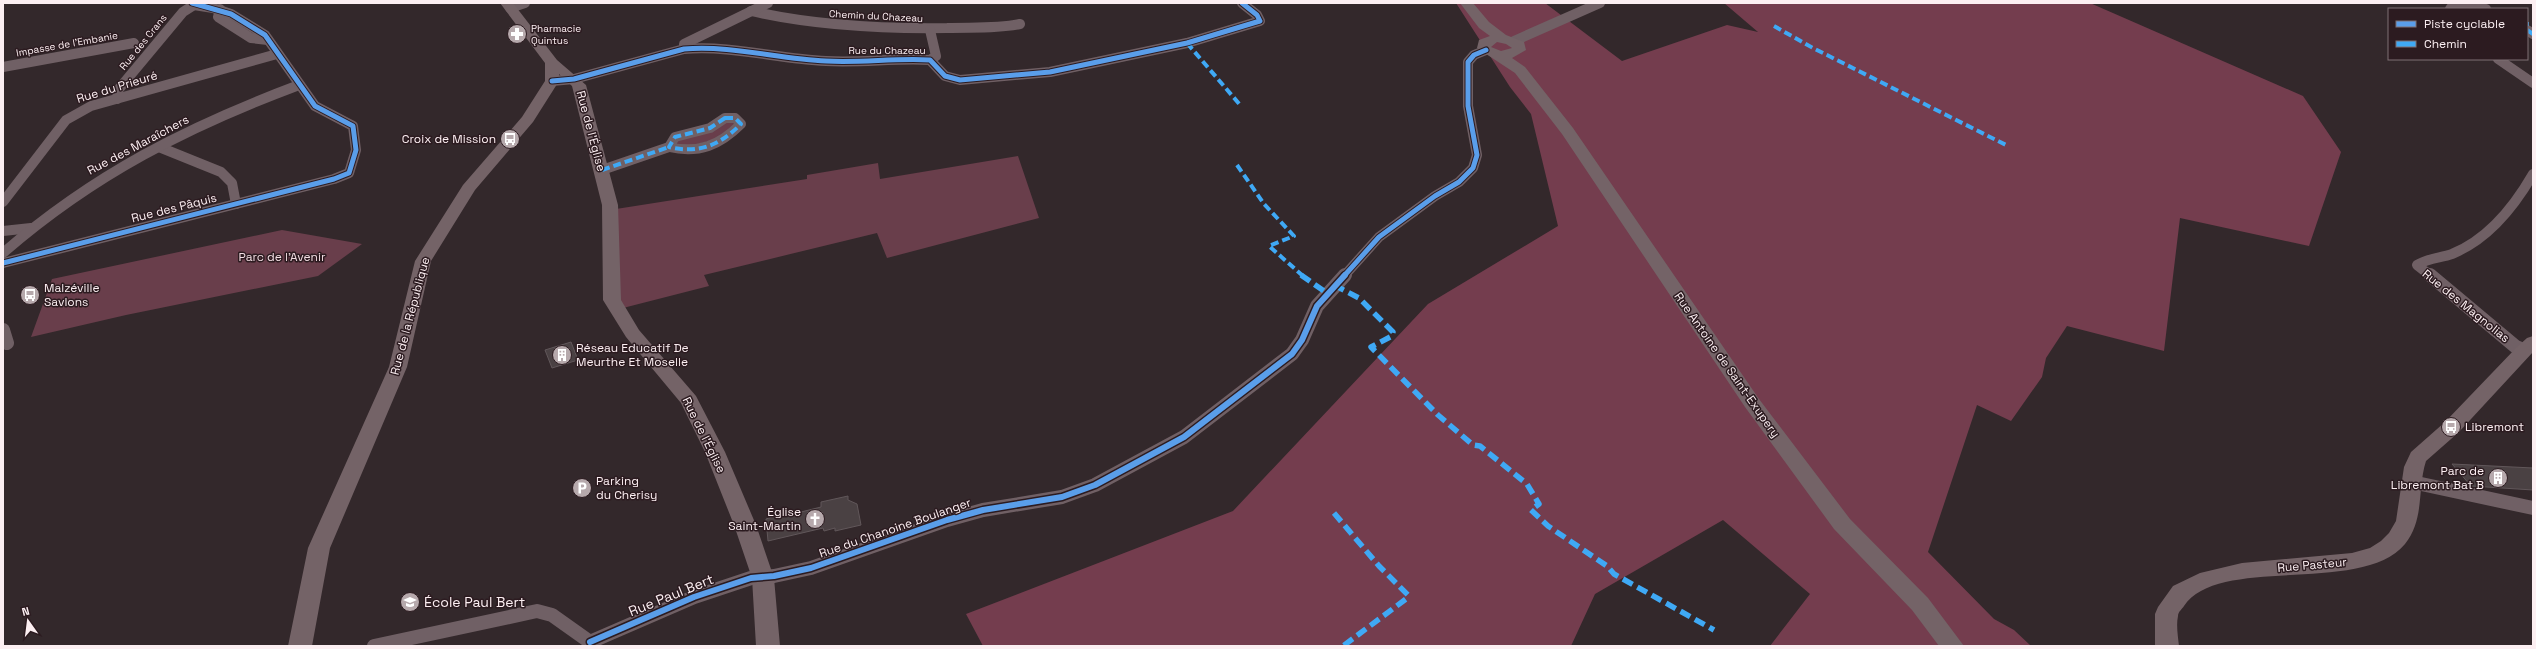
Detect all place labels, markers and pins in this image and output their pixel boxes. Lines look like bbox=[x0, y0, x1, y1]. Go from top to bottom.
place label: Pharmacie Quintus bbox=[531, 22, 581, 47]
pharmacy icon: Pharmacie Quintus bbox=[506, 23, 528, 45]
bus stop icon: Croix de Mission bbox=[499, 128, 521, 150]
place label: Croix de Mission bbox=[402, 131, 496, 147]
place label: Malzéville Savlons bbox=[44, 280, 100, 310]
bus stop icon: Malzéville Savlons bbox=[19, 284, 41, 306]
place label: Réseau Educatif De Meurthe Et Moselle bbox=[576, 340, 689, 370]
building icon: Réseau Educatif De Meurthe Et Moselle bbox=[551, 344, 573, 366]
bus stop icon: Libremont bbox=[2440, 416, 2462, 438]
place label: Libremont bbox=[2465, 419, 2524, 435]
place label: Parc de Libremont Bat B bbox=[2391, 463, 2484, 493]
building icon: Parc de Libremont Bat B bbox=[2487, 467, 2509, 489]
place label: Parking du Cherisy bbox=[596, 473, 657, 503]
parking icon: Parking du Cherisy bbox=[571, 477, 593, 499]
place label: Église Saint-Martin bbox=[728, 504, 801, 534]
church icon: Église Saint-Martin bbox=[804, 508, 826, 530]
school or university icon: École Paul Bert bbox=[399, 591, 421, 613]
place label: École Paul Bert bbox=[424, 593, 525, 611]

